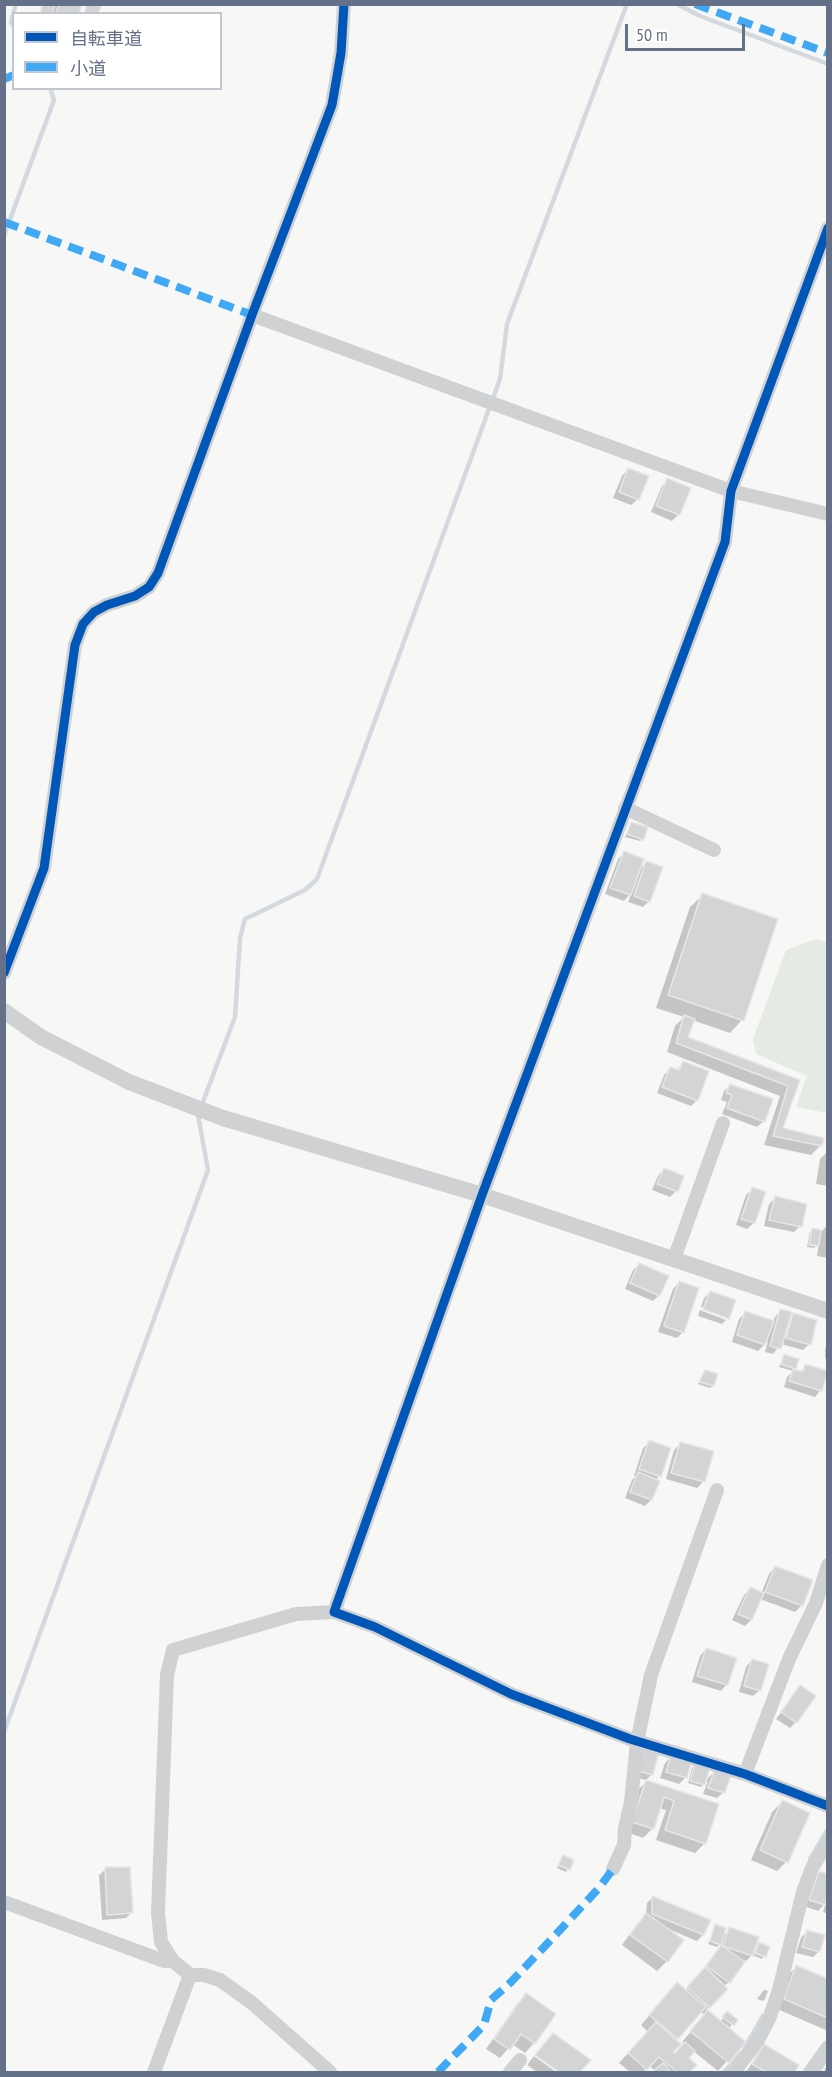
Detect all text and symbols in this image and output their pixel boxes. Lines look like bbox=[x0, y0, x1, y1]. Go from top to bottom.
legend bbox=[12, 12, 222, 90]
scale bar bbox=[628, 12, 748, 50]
text: 50 m bbox=[636, 23, 668, 46]
text: 自転車道 bbox=[70, 27, 142, 50]
text: 小道 bbox=[70, 57, 106, 80]

